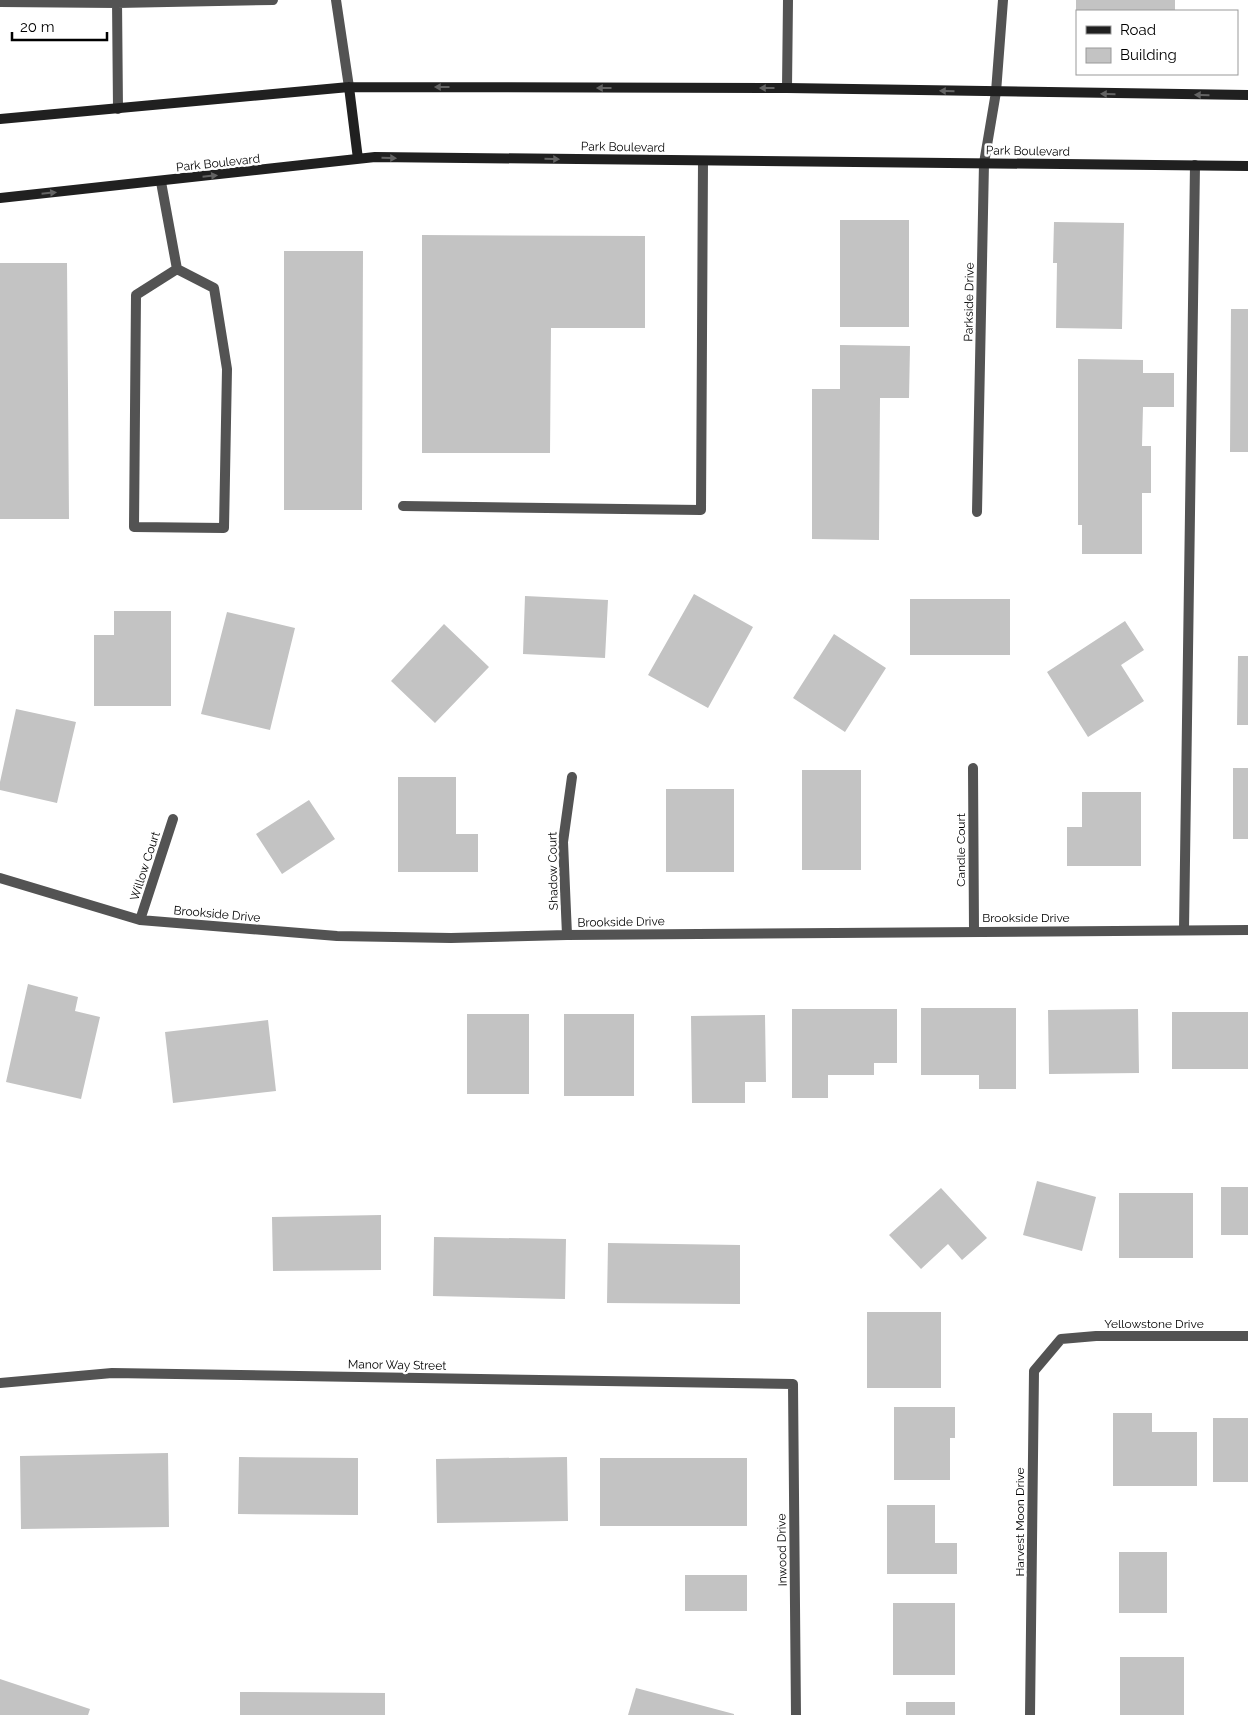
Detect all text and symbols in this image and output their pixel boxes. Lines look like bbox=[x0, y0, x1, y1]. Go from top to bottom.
scale bar bbox=[12, 10, 108, 42]
legend bbox=[1076, 10, 1238, 75]
text: 20 m bbox=[20, 18, 55, 36]
text: Road bbox=[1120, 21, 1156, 39]
text: Building bbox=[1120, 46, 1177, 64]
one-way arrow bbox=[434, 83, 450, 91]
one-way arrow bbox=[596, 84, 612, 92]
one-way arrow bbox=[759, 84, 775, 92]
one-way arrow bbox=[939, 87, 955, 95]
one-way arrow bbox=[1099, 90, 1115, 98]
one-way arrow bbox=[1194, 91, 1210, 99]
street label: Park Boulevard bbox=[581, 139, 665, 155]
street label: Park Boulevard bbox=[986, 143, 1070, 159]
street label: Park Boulevard bbox=[175, 152, 261, 174]
one-way arrow bbox=[381, 154, 397, 162]
one-way arrow bbox=[544, 155, 560, 163]
one-way arrow bbox=[202, 172, 218, 180]
one-way arrow bbox=[41, 189, 57, 197]
street label: Parkside Drive bbox=[961, 262, 977, 342]
street label: Candle Court bbox=[954, 813, 968, 887]
street label: Willow Court bbox=[127, 830, 163, 902]
street label: Shadow Court bbox=[545, 832, 561, 910]
street label: Brookside Drive bbox=[173, 903, 261, 925]
street label: Brookside Drive bbox=[982, 911, 1070, 925]
street label: Brookside Drive bbox=[577, 914, 665, 930]
street label: Yellowstone Drive bbox=[1104, 1317, 1204, 1331]
street label: Manor Way Street bbox=[348, 1357, 446, 1373]
street label: Harvest Moon Drive bbox=[1013, 1467, 1027, 1577]
street label: Inwood Drive bbox=[774, 1513, 790, 1587]

